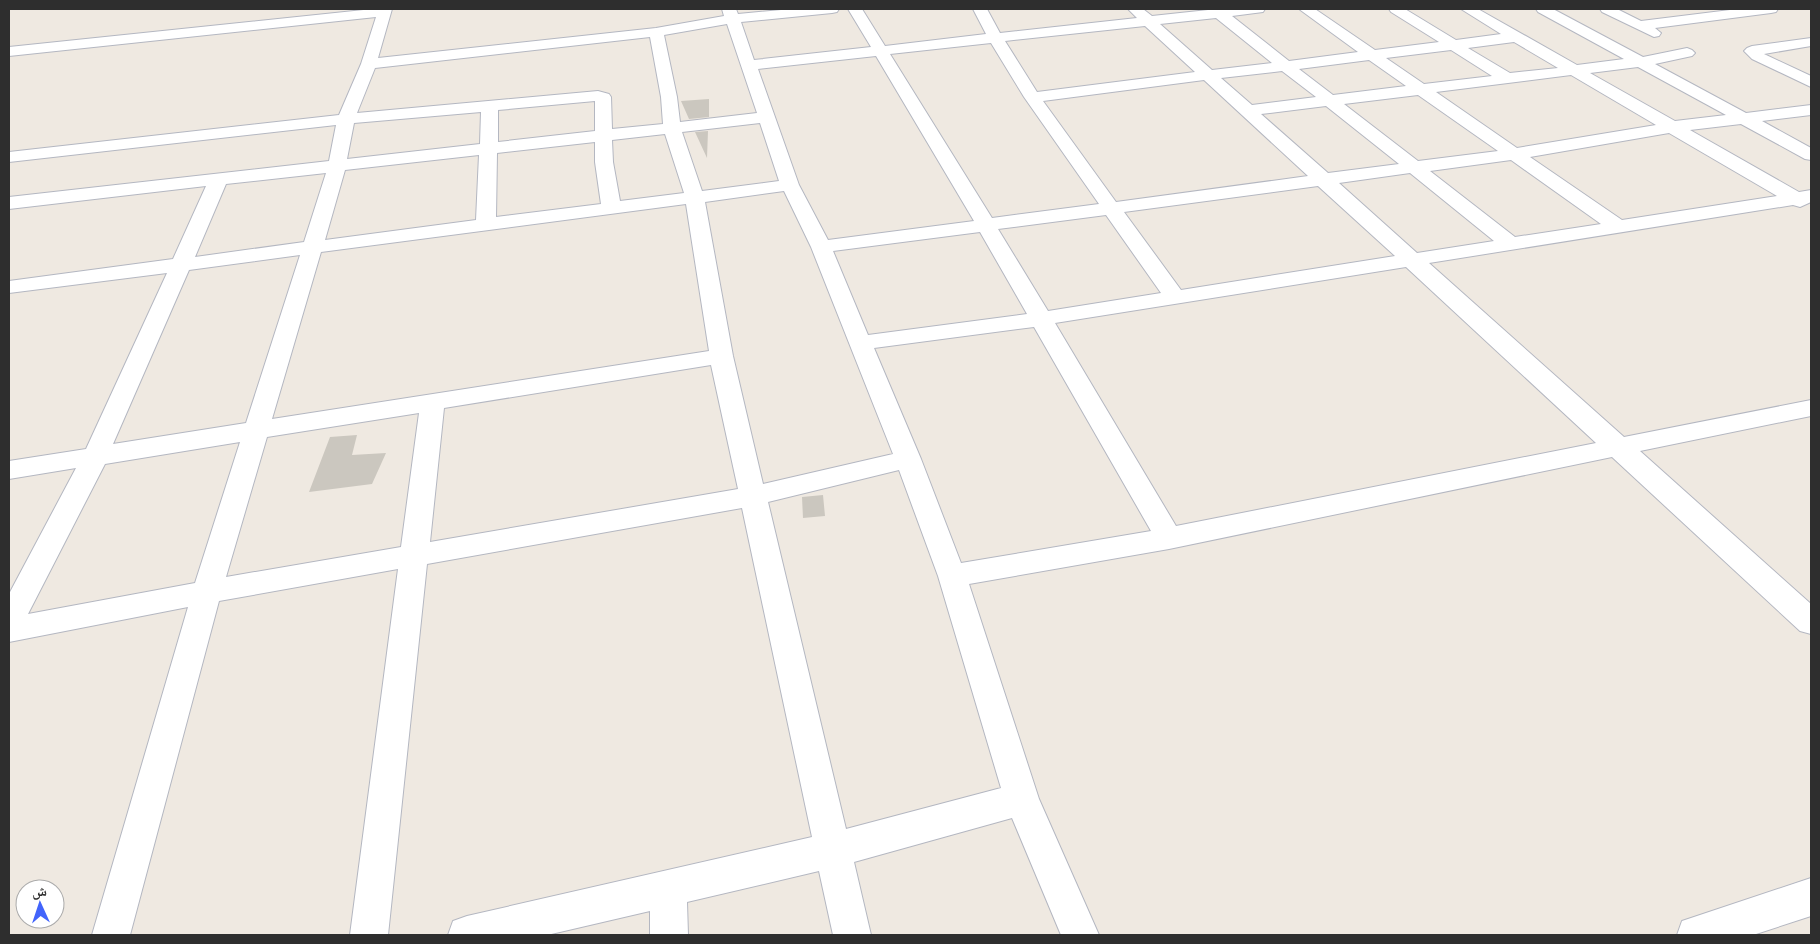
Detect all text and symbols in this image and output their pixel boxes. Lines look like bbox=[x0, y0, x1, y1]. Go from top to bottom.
north arrow bbox=[15, 879, 65, 929]
text: ش bbox=[31, 881, 47, 900]

